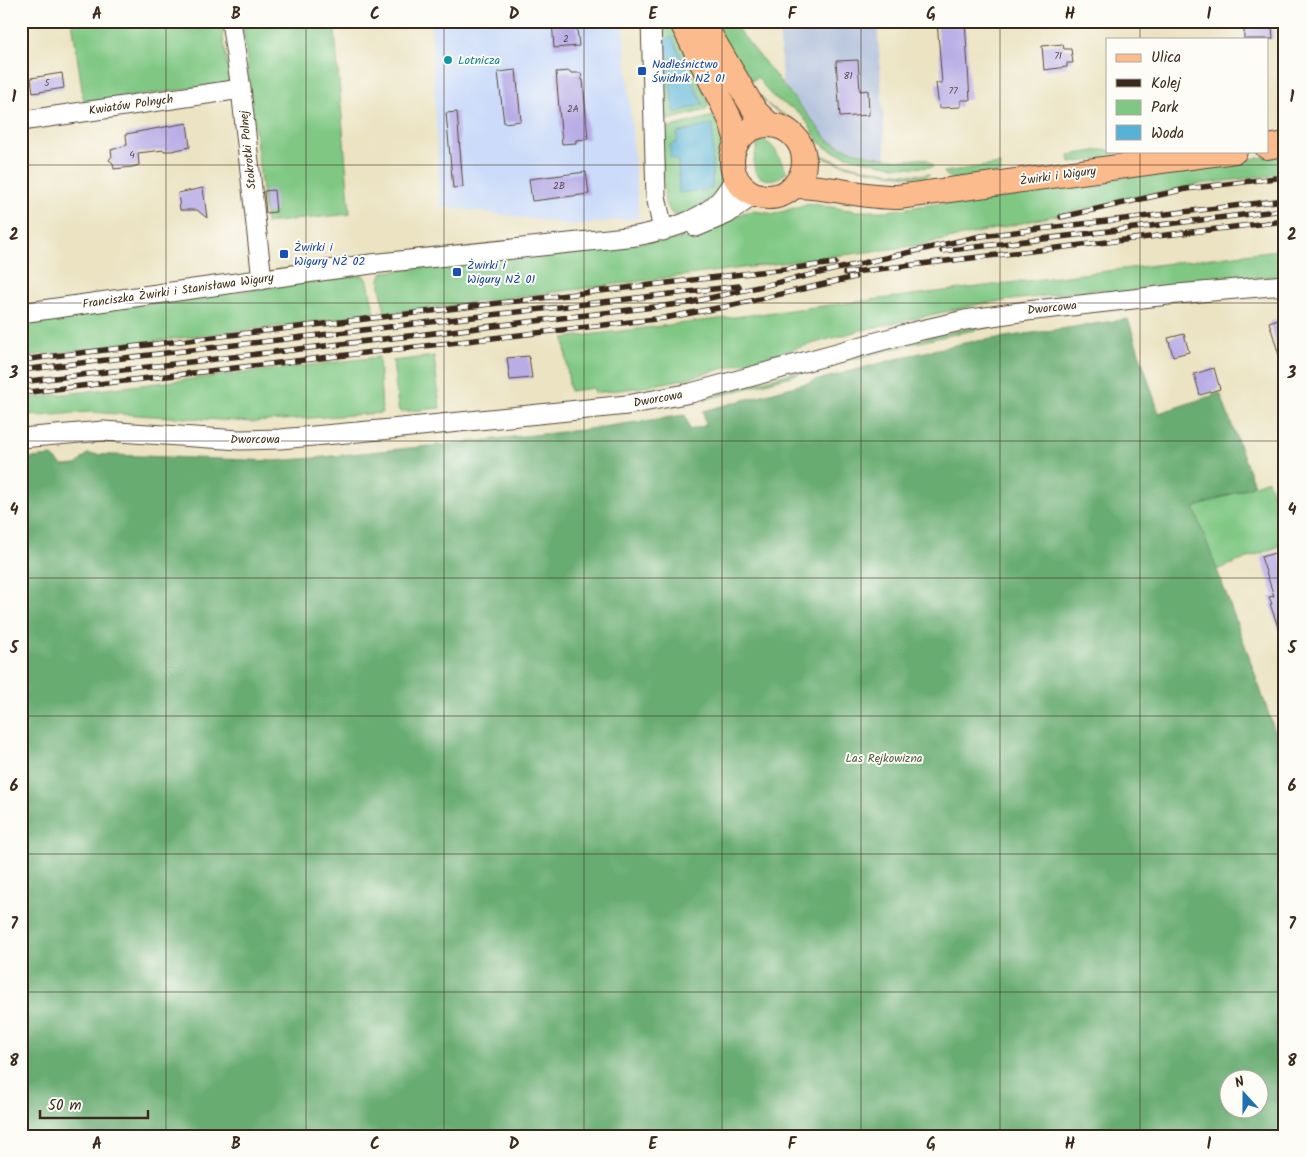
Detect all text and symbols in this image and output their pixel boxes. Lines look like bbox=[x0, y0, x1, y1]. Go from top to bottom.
text: A bbox=[92, 2, 102, 27]
text: B bbox=[231, 2, 241, 27]
text: C bbox=[370, 2, 380, 27]
text: D bbox=[509, 2, 520, 27]
text: E bbox=[649, 2, 659, 27]
text: F bbox=[788, 2, 798, 27]
text: G bbox=[926, 2, 936, 27]
text: H bbox=[1065, 2, 1075, 27]
text: I bbox=[1207, 2, 1212, 27]
house number: 2 bbox=[563, 31, 569, 47]
legend bbox=[1106, 38, 1268, 152]
text: Ulica bbox=[1151, 46, 1181, 70]
house number: 71 bbox=[1054, 48, 1062, 64]
place label: Lotnicza bbox=[458, 51, 501, 70]
marker: Lotnicza bbox=[442, 54, 454, 66]
place label: Nadleśnictwo Świdnik NŻ 01 bbox=[652, 55, 725, 88]
marker: Nadleśnictwo Świdnik NŻ 01 bbox=[636, 65, 648, 77]
house number: 81 bbox=[843, 68, 853, 84]
text: Kolej bbox=[1151, 72, 1182, 96]
house number: 5 bbox=[44, 75, 50, 91]
house number: 77 bbox=[948, 83, 958, 99]
text: 1 bbox=[12, 85, 17, 110]
text: 1 bbox=[1290, 85, 1295, 110]
street label: Kwiatów Polnych bbox=[87, 90, 175, 120]
text: Park bbox=[1151, 96, 1179, 120]
house number: 2A bbox=[567, 101, 579, 117]
street label: Stokrotki Polnej bbox=[234, 109, 262, 190]
text: Woda bbox=[1151, 122, 1184, 146]
house number: 4 bbox=[129, 147, 135, 163]
street label: Żwirki i Wigury bbox=[1019, 161, 1098, 191]
house number: 2B bbox=[553, 178, 565, 194]
text: 2 bbox=[9, 223, 19, 248]
text: 2 bbox=[1287, 223, 1297, 248]
place label: Żwirki i Wigury NŻ 02 bbox=[294, 238, 366, 271]
marker: Żwirki i Wigury NŻ 02 bbox=[278, 248, 290, 260]
place label: Żwirki i Wigury NŻ 01 bbox=[467, 256, 536, 289]
marker: Żwirki i Wigury NŻ 01 bbox=[451, 266, 463, 278]
street label: Franciszka Żwirki i Stanisława Wigury bbox=[81, 268, 275, 314]
street label: Dworcowa bbox=[1026, 296, 1078, 320]
text: 3 bbox=[9, 361, 19, 386]
text: 3 bbox=[1287, 361, 1297, 386]
street label: Dworcowa bbox=[632, 385, 684, 413]
street label: Dworcowa bbox=[230, 430, 280, 449]
text: 4 bbox=[10, 498, 19, 523]
text: 4 bbox=[1288, 498, 1297, 523]
text: 5 bbox=[9, 636, 20, 661]
text: 5 bbox=[1287, 636, 1298, 661]
park label: Las Rejkowizna bbox=[846, 749, 923, 768]
text: 6 bbox=[10, 774, 19, 799]
text: 6 bbox=[1288, 774, 1297, 799]
text: 7 bbox=[10, 912, 18, 937]
text: 7 bbox=[1288, 912, 1296, 937]
text: 8 bbox=[9, 1049, 19, 1074]
text: 8 bbox=[1287, 1049, 1297, 1074]
north arrow bbox=[1218, 1070, 1268, 1120]
text: N bbox=[1232, 1071, 1248, 1095]
scale bar bbox=[40, 1087, 148, 1119]
text: 50 m bbox=[48, 1094, 82, 1118]
text: A bbox=[92, 1132, 102, 1157]
text: B bbox=[231, 1132, 241, 1157]
text: C bbox=[370, 1132, 380, 1157]
text: D bbox=[509, 1132, 520, 1157]
text: E bbox=[649, 1132, 659, 1157]
text: F bbox=[788, 1132, 798, 1157]
text: G bbox=[926, 1132, 936, 1157]
text: H bbox=[1065, 1132, 1075, 1157]
text: I bbox=[1207, 1132, 1212, 1157]

